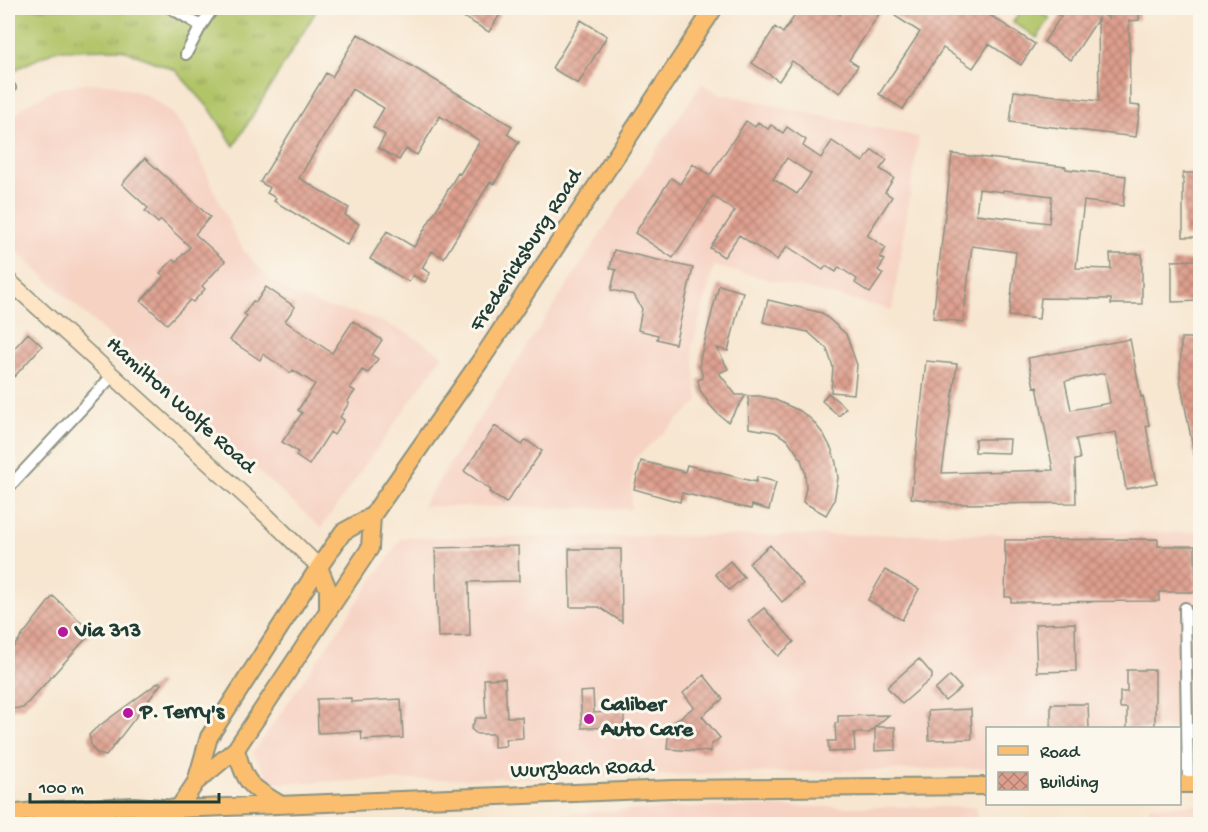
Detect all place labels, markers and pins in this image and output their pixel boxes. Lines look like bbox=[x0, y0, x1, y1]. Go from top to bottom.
place label: Via 313 bbox=[74, 619, 141, 645]
marker: Via 313 bbox=[56, 625, 70, 639]
place label: Caliber Auto Care bbox=[600, 693, 694, 744]
place label: P. Terry's bbox=[139, 700, 226, 726]
marker: P. Terry's bbox=[121, 706, 135, 720]
marker: Caliber Auto Care bbox=[582, 712, 596, 726]

